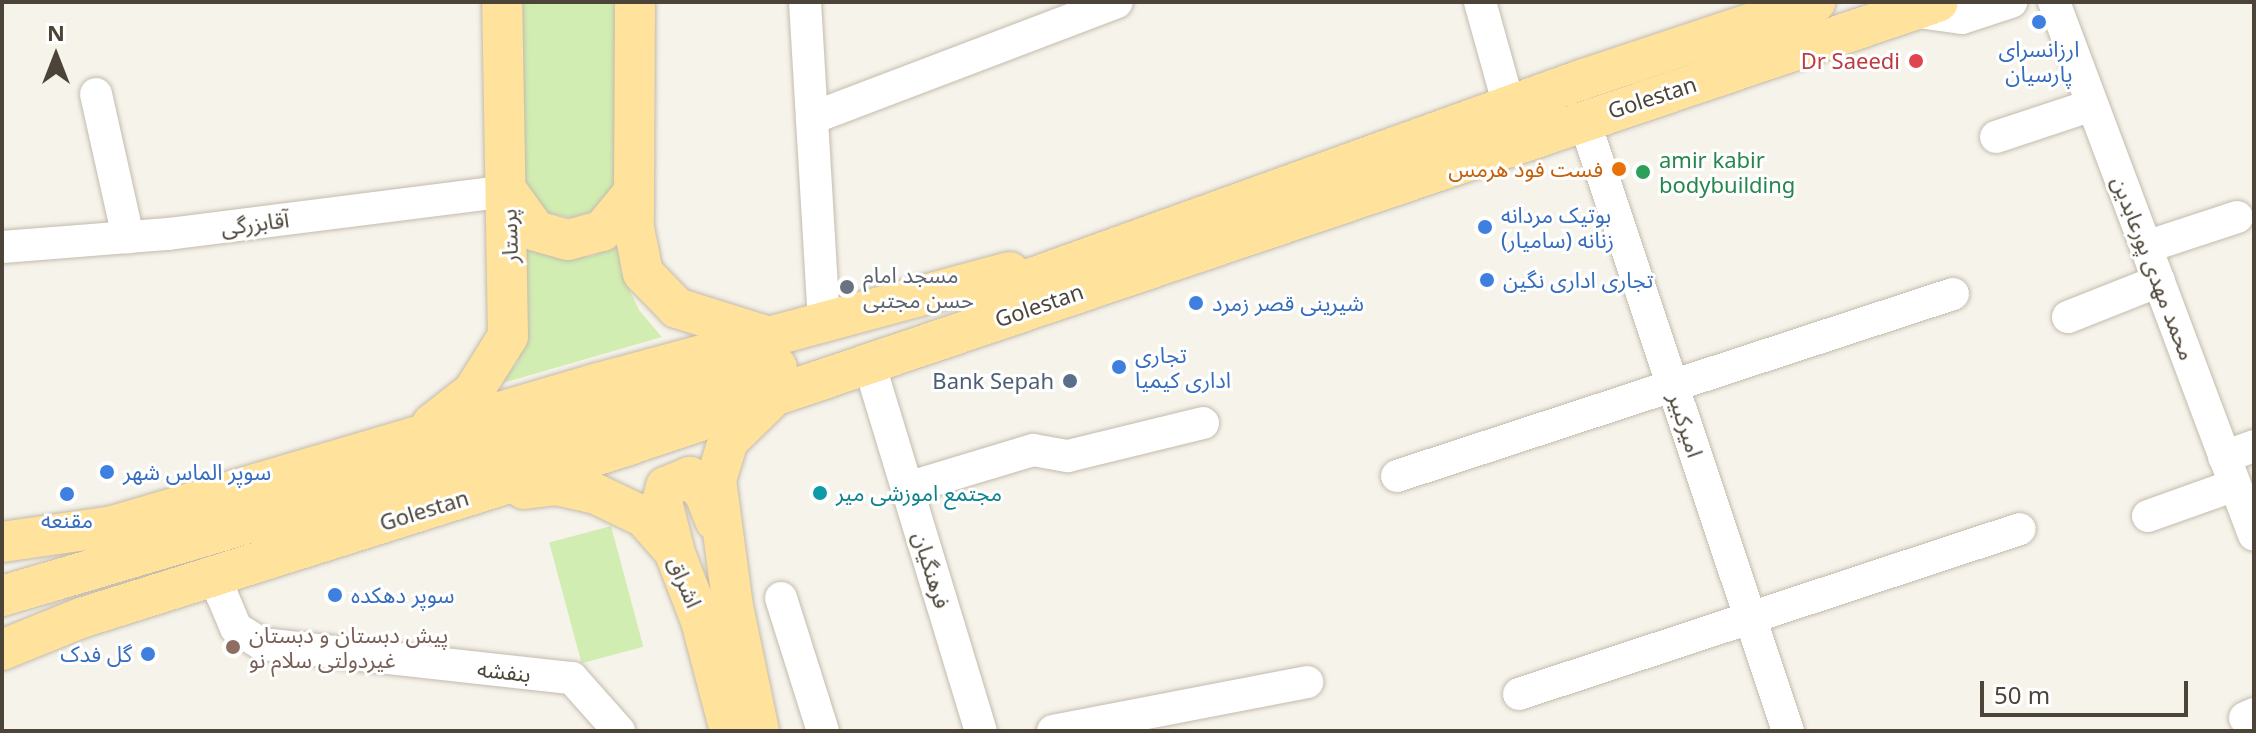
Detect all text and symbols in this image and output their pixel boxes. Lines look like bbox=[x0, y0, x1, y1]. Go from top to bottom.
marker: ارزانسرای پارسیان bbox=[2030, 13, 2048, 31]
north arrow bbox=[16, 16, 96, 96]
text: N bbox=[47, 17, 65, 47]
place label: ارزانسرای پارسیان bbox=[1999, 35, 2079, 86]
place label: Dr Saeedi bbox=[1801, 48, 1900, 74]
marker: Dr Saeedi bbox=[1907, 52, 1925, 70]
street label: Golestan bbox=[1604, 70, 1700, 124]
place label: amir kabir bodybuilding bbox=[1659, 146, 1795, 198]
place label: فست فود هرمس bbox=[1448, 156, 1603, 182]
marker: فست فود هرمس bbox=[1610, 160, 1628, 178]
marker: amir kabir bodybuilding bbox=[1634, 163, 1652, 181]
street label: محمد مهدی پورعابدین bbox=[2107, 172, 2201, 364]
place label: بوتیک مردانه زنانه (سامیار) bbox=[1501, 201, 1614, 252]
street label: آقابزرگی bbox=[219, 206, 291, 240]
street label: پرستار bbox=[495, 208, 523, 264]
marker: بوتیک مردانه زنانه (سامیار) bbox=[1476, 218, 1494, 236]
place label: مسجد امام حسن مجتبی bbox=[863, 261, 974, 312]
place label: تجاری اداری نگین bbox=[1503, 267, 1653, 293]
marker: تجاری اداری نگین bbox=[1478, 271, 1496, 289]
marker: مسجد امام حسن مجتبی bbox=[838, 278, 856, 296]
street label: Golestan bbox=[991, 278, 1087, 332]
place label: شیرینی قصر زمرد bbox=[1212, 290, 1364, 316]
marker: شیرینی قصر زمرد bbox=[1187, 294, 1205, 312]
place label: تجاری اداری کیمیا bbox=[1135, 341, 1231, 392]
marker: تجاری اداری کیمیا bbox=[1110, 358, 1128, 376]
place label: Bank Sepah bbox=[932, 368, 1054, 394]
marker: Bank Sepah bbox=[1061, 372, 1079, 390]
street label: امیرکبیر bbox=[1663, 389, 1709, 461]
place label: سوپر الماس شهر bbox=[123, 459, 271, 485]
marker: سوپر الماس شهر bbox=[98, 463, 116, 481]
place label: مجتمع اموزشی میر bbox=[836, 480, 1002, 506]
street label: Golestan bbox=[376, 484, 472, 536]
marker: مجتمع اموزشی میر bbox=[811, 484, 829, 502]
marker: مقنعه bbox=[58, 485, 76, 503]
place label: مقنعه bbox=[41, 507, 93, 533]
street label: فرهنگیان bbox=[908, 529, 956, 611]
street label: اشراق bbox=[663, 552, 707, 612]
place label: سوپر دهکده bbox=[351, 582, 455, 608]
marker: سوپر دهکده bbox=[326, 586, 344, 604]
place label: پیش دبستان و دبستان غیردولتی سلام نو bbox=[249, 621, 448, 672]
marker: پیش دبستان و دبستان غیردولتی سلام نو bbox=[224, 638, 242, 656]
place label: گل فدک bbox=[60, 641, 132, 667]
marker: گل فدک bbox=[139, 645, 157, 663]
street label: بنفشه bbox=[476, 655, 532, 687]
scale bar bbox=[1984, 665, 2192, 715]
text: 50 m bbox=[1994, 678, 2050, 711]

